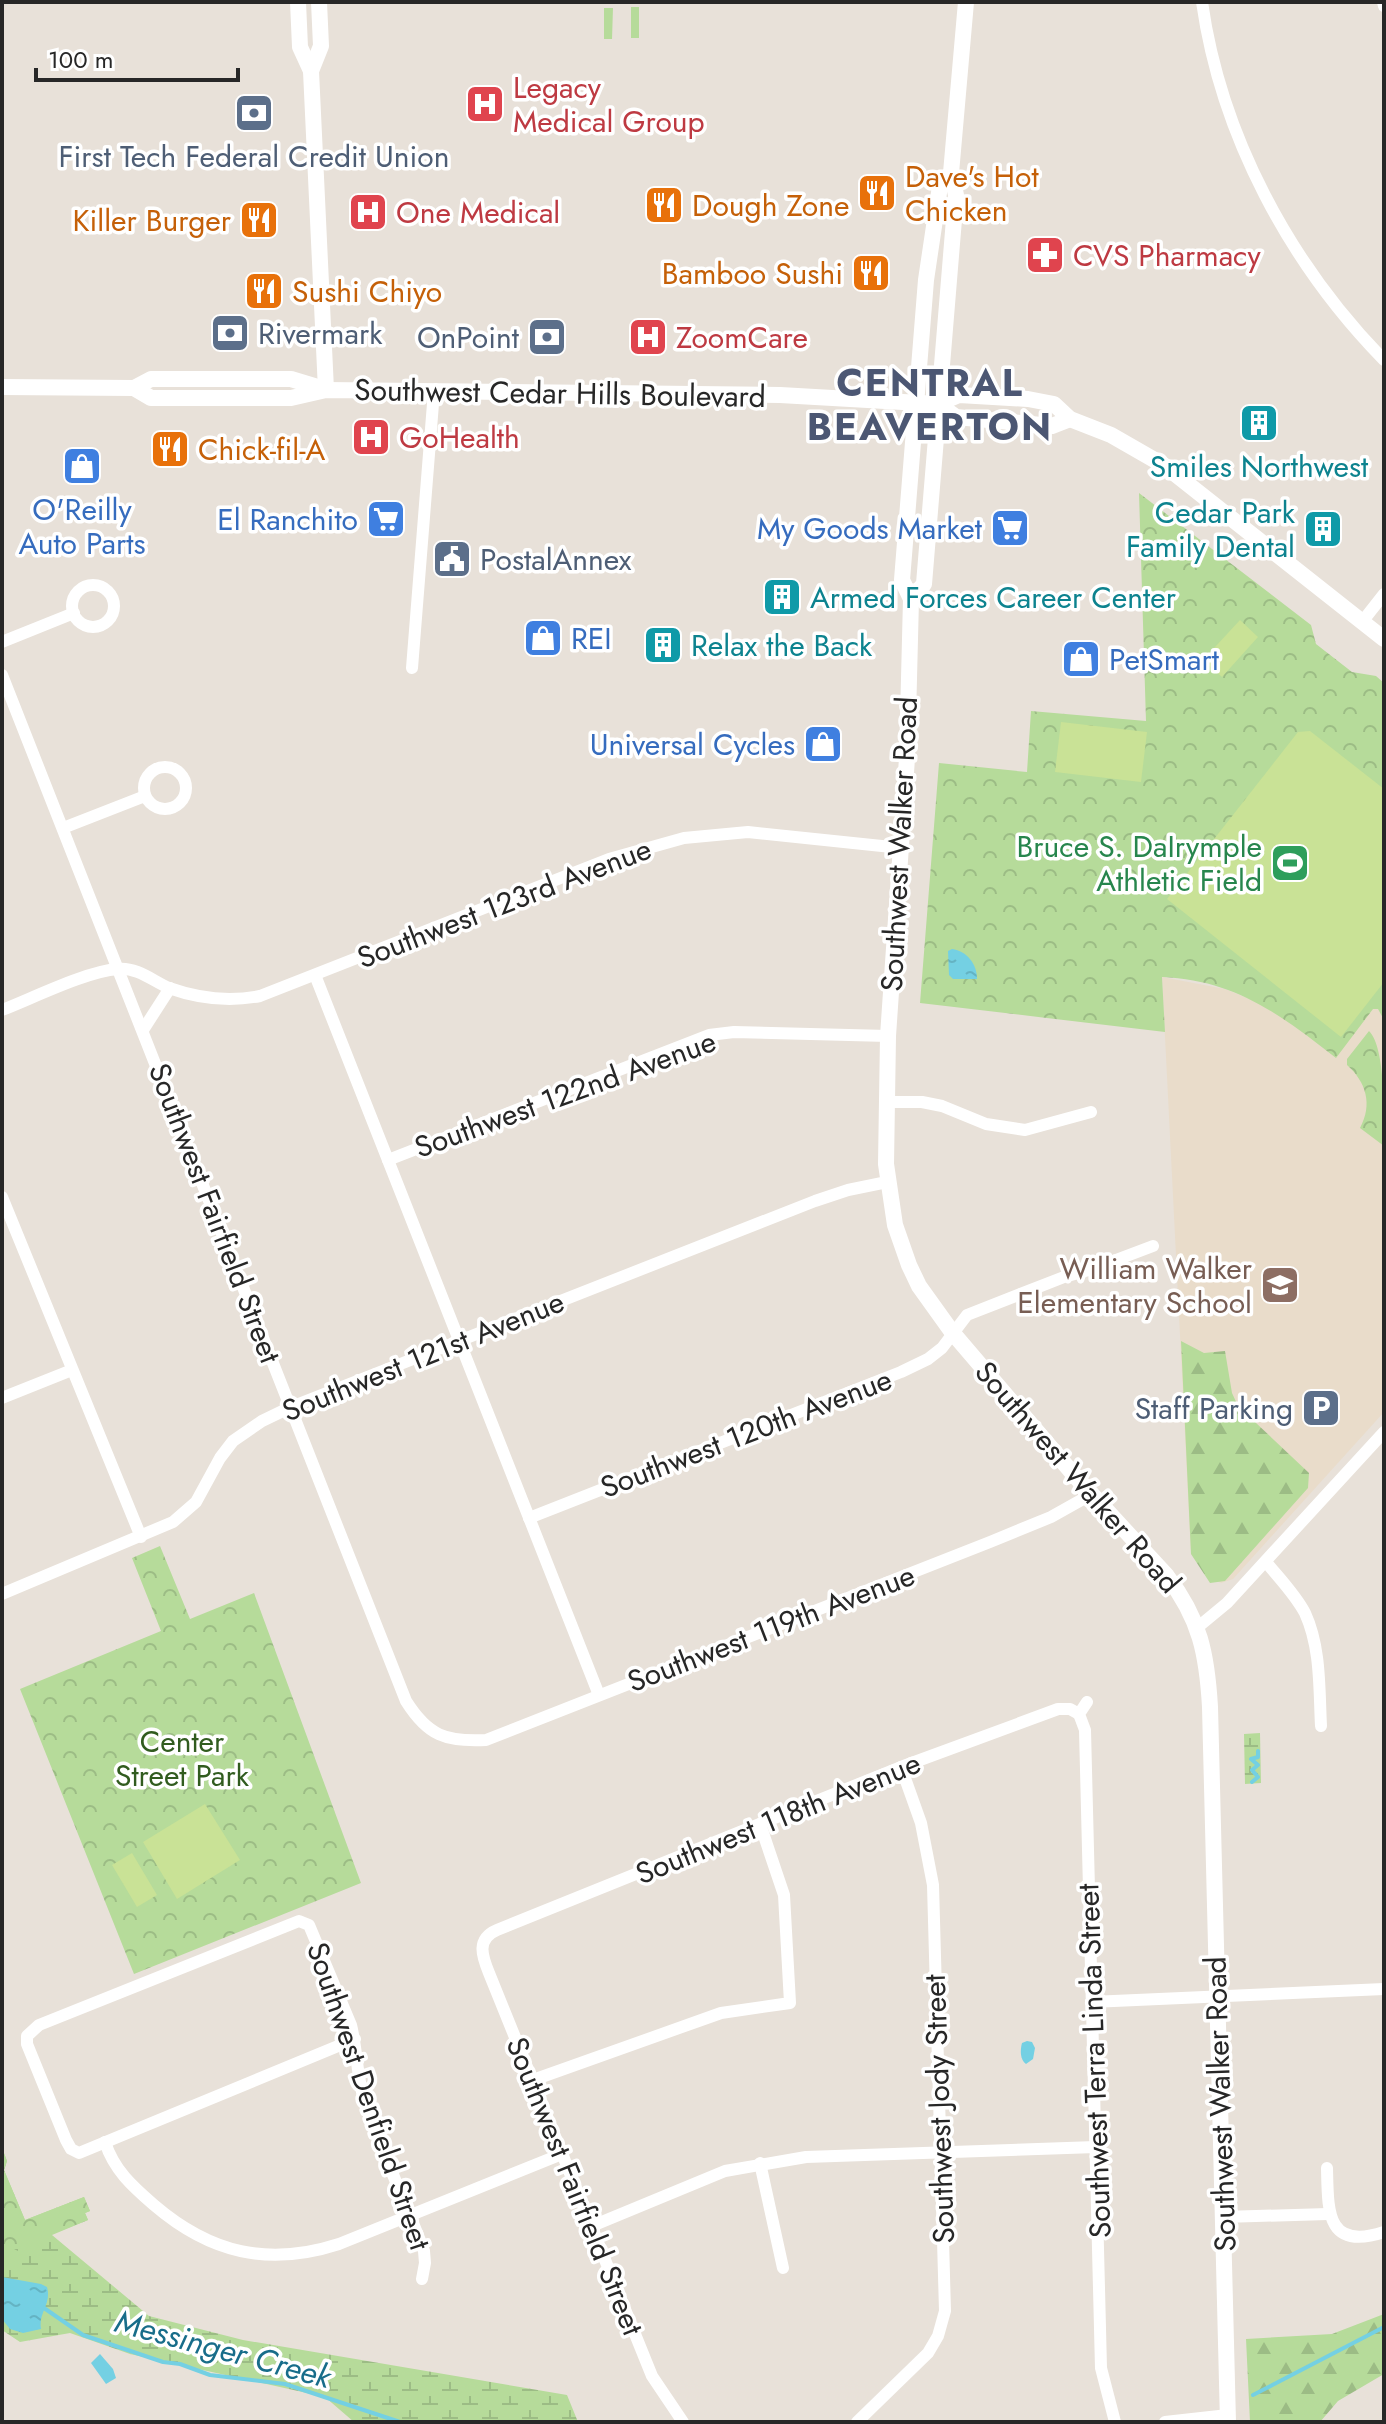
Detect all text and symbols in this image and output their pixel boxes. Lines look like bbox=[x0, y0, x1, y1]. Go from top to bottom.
scale bar bbox=[36, 32, 238, 82]
text: 100 m bbox=[48, 42, 114, 77]
place label: Legacy Medical Group bbox=[513, 66, 705, 143]
hospital icon: Legacy Medical Group bbox=[464, 83, 506, 125]
bank icon: First Tech Federal Credit Union bbox=[233, 92, 275, 134]
place label: First Tech Federal Credit Union bbox=[59, 135, 450, 178]
place label: Dave's Hot Chicken bbox=[905, 155, 1039, 232]
restaurant icon: Dave's Hot Chicken bbox=[856, 172, 898, 214]
restaurant icon: Dough Zone bbox=[643, 184, 685, 226]
place label: Dough Zone bbox=[692, 184, 849, 227]
hospital icon: One Medical bbox=[347, 191, 389, 233]
place label: One Medical bbox=[396, 191, 560, 234]
place label: Killer Burger bbox=[73, 199, 232, 242]
restaurant icon: Killer Burger bbox=[238, 199, 280, 241]
pharmacy icon: CVS Pharmacy bbox=[1024, 234, 1066, 276]
place label: CVS Pharmacy bbox=[1073, 234, 1261, 277]
place label: Bamboo Sushi bbox=[662, 252, 843, 295]
restaurant icon: Bamboo Sushi bbox=[850, 252, 892, 294]
restaurant icon: Sushi Chiyo bbox=[243, 270, 285, 312]
place label: Sushi Chiyo bbox=[292, 270, 442, 313]
bank icon: Rivermark bbox=[209, 312, 251, 354]
place label: Rivermark bbox=[258, 312, 383, 355]
place label: OnPoint bbox=[417, 316, 520, 359]
bank icon: OnPoint bbox=[526, 316, 568, 358]
hospital icon: ZoomCare bbox=[627, 316, 669, 358]
place label: ZoomCare bbox=[676, 316, 808, 359]
district label: CENTRAL BEAVERTON bbox=[807, 355, 1053, 454]
street label: Southwest Cedar Hills Boulevard bbox=[354, 368, 766, 418]
building icon: Smiles Northwest bbox=[1238, 402, 1280, 444]
hospital icon: GoHealth bbox=[350, 416, 392, 458]
place label: GoHealth bbox=[399, 416, 520, 459]
restaurant icon: Chick-fil-A bbox=[149, 428, 191, 470]
place label: Chick-fil-A bbox=[198, 428, 326, 471]
shop icon: O'Reilly Auto Parts bbox=[61, 445, 103, 487]
place label: Smiles Northwest bbox=[1150, 445, 1369, 488]
place label: O'Reilly Auto Parts bbox=[18, 488, 146, 565]
place label: Cedar Park Family Dental bbox=[1126, 491, 1296, 568]
place label: El Ranchito bbox=[217, 498, 358, 541]
supermarket icon: El Ranchito bbox=[365, 498, 407, 540]
place label: My Goods Market bbox=[757, 507, 983, 550]
supermarket icon: My Goods Market bbox=[989, 507, 1031, 549]
building icon: Cedar Park Family Dental bbox=[1302, 508, 1344, 550]
public building icon: PostalAnnex bbox=[431, 538, 473, 580]
place label: PostalAnnex bbox=[480, 538, 632, 581]
building icon: Armed Forces Career Center bbox=[761, 576, 803, 618]
place label: Armed Forces Career Center bbox=[810, 576, 1177, 619]
shop icon: REI bbox=[522, 617, 564, 659]
place label: REI bbox=[571, 617, 612, 660]
building icon: Relax the Back bbox=[642, 624, 684, 666]
place label: Relax the Back bbox=[691, 624, 873, 667]
shop icon: PetSmart bbox=[1060, 638, 1102, 680]
place label: PetSmart bbox=[1109, 638, 1220, 681]
street label: Southwest Walker Road bbox=[870, 695, 928, 993]
place label: Universal Cycles bbox=[590, 723, 795, 766]
shop icon: Universal Cycles bbox=[802, 723, 844, 765]
place label: Bruce S. DaIrymple Athletic Field bbox=[1017, 825, 1262, 902]
street label: Southwest 123rd Avenue bbox=[351, 827, 657, 979]
sports icon: Bruce S. DaIrymple Athletic Field bbox=[1269, 842, 1311, 884]
street label: Southwest 122nd Avenue bbox=[408, 1019, 722, 1169]
street label: Southwest Fairfield Street bbox=[138, 1057, 292, 1370]
place label: William Walker Elementary School bbox=[1017, 1247, 1253, 1324]
school or university icon: William Walker Elementary School bbox=[1259, 1264, 1301, 1306]
street label: Southwest 121st Avenue bbox=[275, 1280, 571, 1432]
street label: Southwest Walker Road bbox=[965, 1351, 1191, 1603]
street label: Southwest 120th Avenue bbox=[594, 1358, 898, 1508]
place label: Staff Parking bbox=[1135, 1387, 1293, 1430]
parking icon: Staff Parking bbox=[1300, 1387, 1342, 1429]
street label: Southwest 119th Avenue bbox=[621, 1553, 921, 1703]
park label: Center Street Park bbox=[115, 1720, 250, 1797]
street label: Southwest 118th Avenue bbox=[629, 1741, 927, 1895]
street label: Southwest Terra Linda Street bbox=[1066, 1882, 1122, 2239]
street label: Southwest Denfield Street bbox=[296, 1936, 442, 2256]
street label: Southwest Walker Road bbox=[1193, 1956, 1247, 2252]
street label: Southwest Jody Street bbox=[913, 1973, 965, 2244]
street label: Southwest Fairfield Street bbox=[495, 2030, 655, 2342]
water label: Messinger Creek bbox=[110, 2298, 337, 2400]

